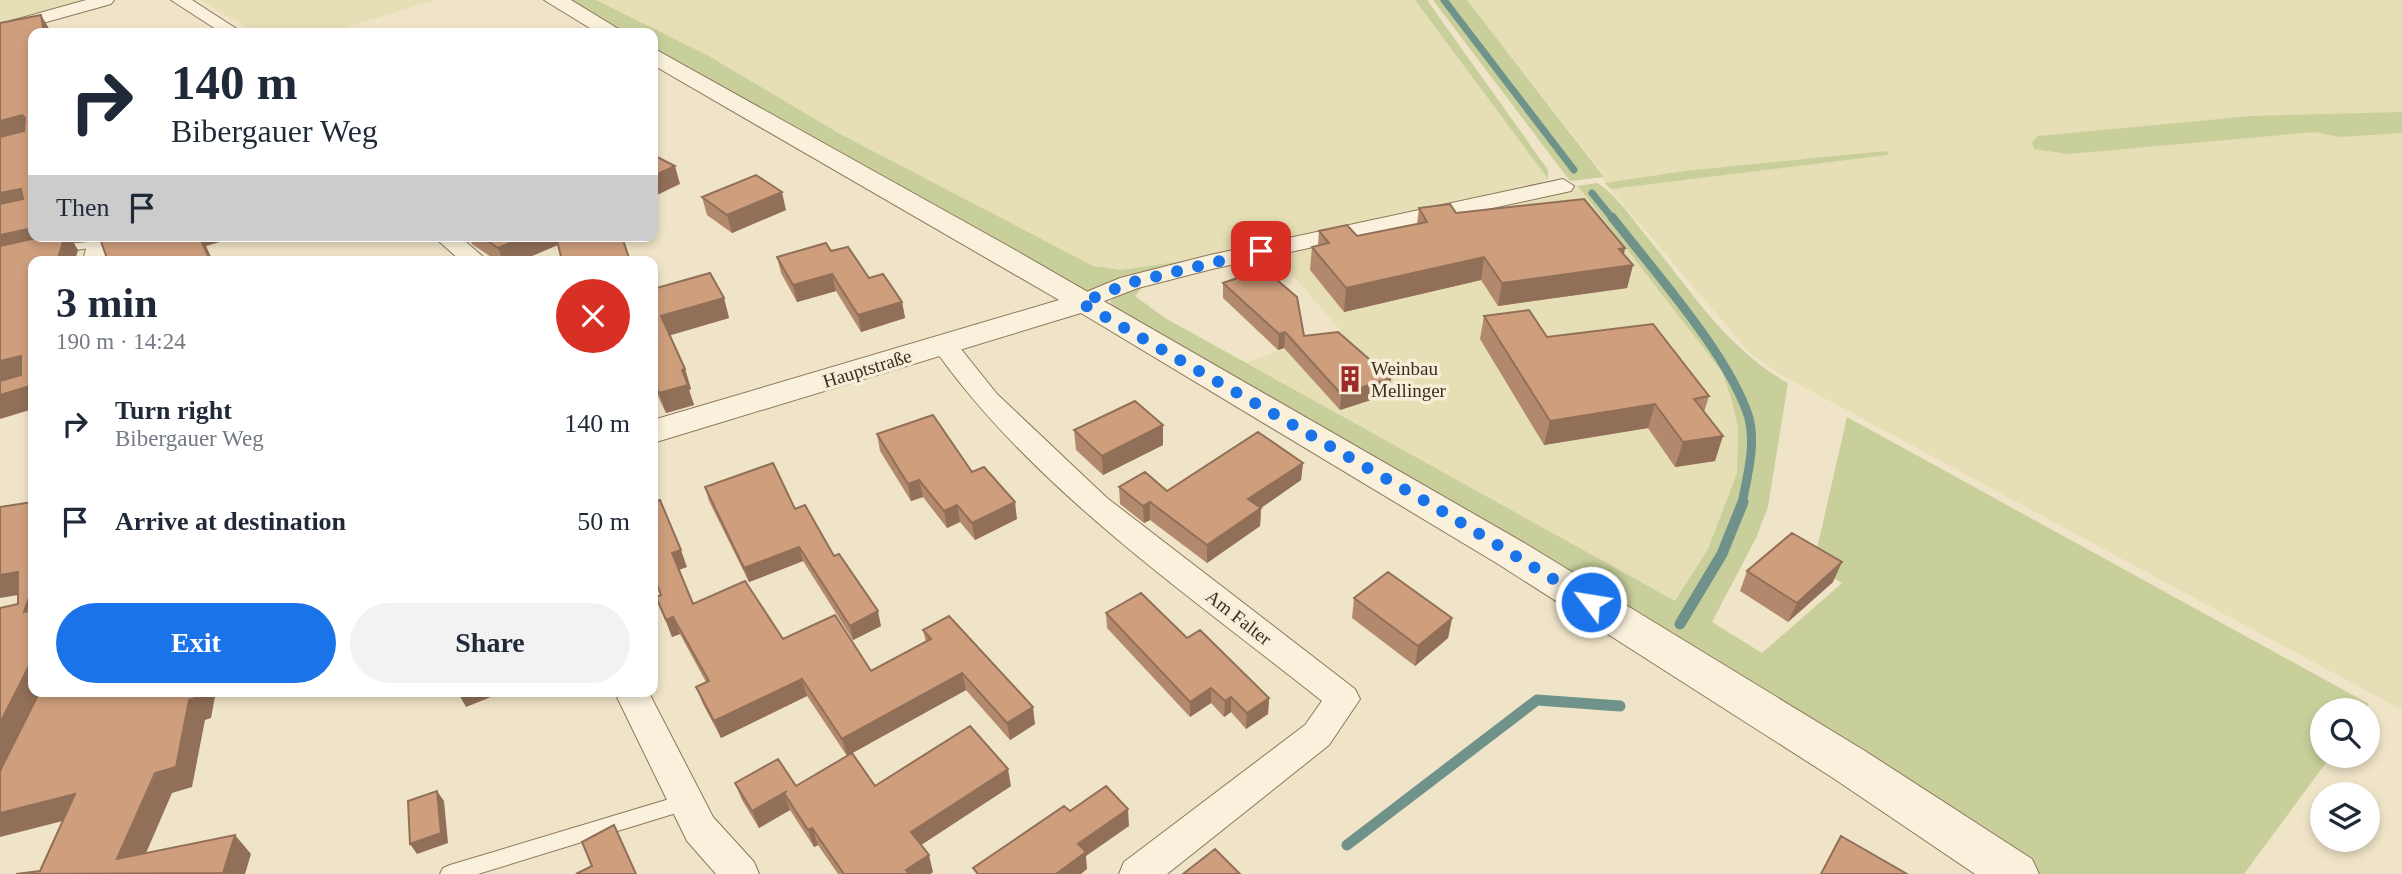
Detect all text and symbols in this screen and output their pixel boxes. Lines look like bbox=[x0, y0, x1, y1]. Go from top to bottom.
text: 140 m bbox=[171, 55, 298, 110]
icon: right bbox=[56, 56, 147, 147]
text: Bibergauer Weg bbox=[171, 113, 378, 149]
icon: arrive bbox=[123, 189, 161, 227]
text: Then bbox=[56, 193, 109, 222]
pin bbox=[1231, 221, 1291, 281]
icon: arrive bbox=[1242, 232, 1280, 270]
button: close bbox=[556, 279, 630, 353]
text: 3 min bbox=[56, 280, 158, 326]
text: 190 m · 14:24 bbox=[56, 329, 186, 354]
street label: Hauptstraße bbox=[820, 345, 914, 392]
place label: Weinbau Mellinger bbox=[1371, 358, 1447, 401]
building icon: Weinbau Mellinger bbox=[1335, 364, 1365, 394]
text: Turn right bbox=[115, 396, 232, 425]
icon: right bbox=[56, 405, 94, 443]
text: 140 m bbox=[564, 409, 630, 438]
text: Bibergauer Weg bbox=[115, 426, 264, 451]
icon: arrive bbox=[56, 503, 94, 541]
text: Arrive at destination bbox=[115, 507, 346, 536]
text: 50 m bbox=[577, 507, 630, 536]
position arrow bbox=[1554, 565, 1628, 639]
street label: Am Falter bbox=[1202, 585, 1276, 650]
button: Exit bbox=[56, 603, 336, 683]
button: Share bbox=[350, 603, 630, 683]
map controls bbox=[2310, 698, 2380, 852]
button: search bbox=[2310, 698, 2380, 768]
button: layers bbox=[2310, 782, 2380, 852]

